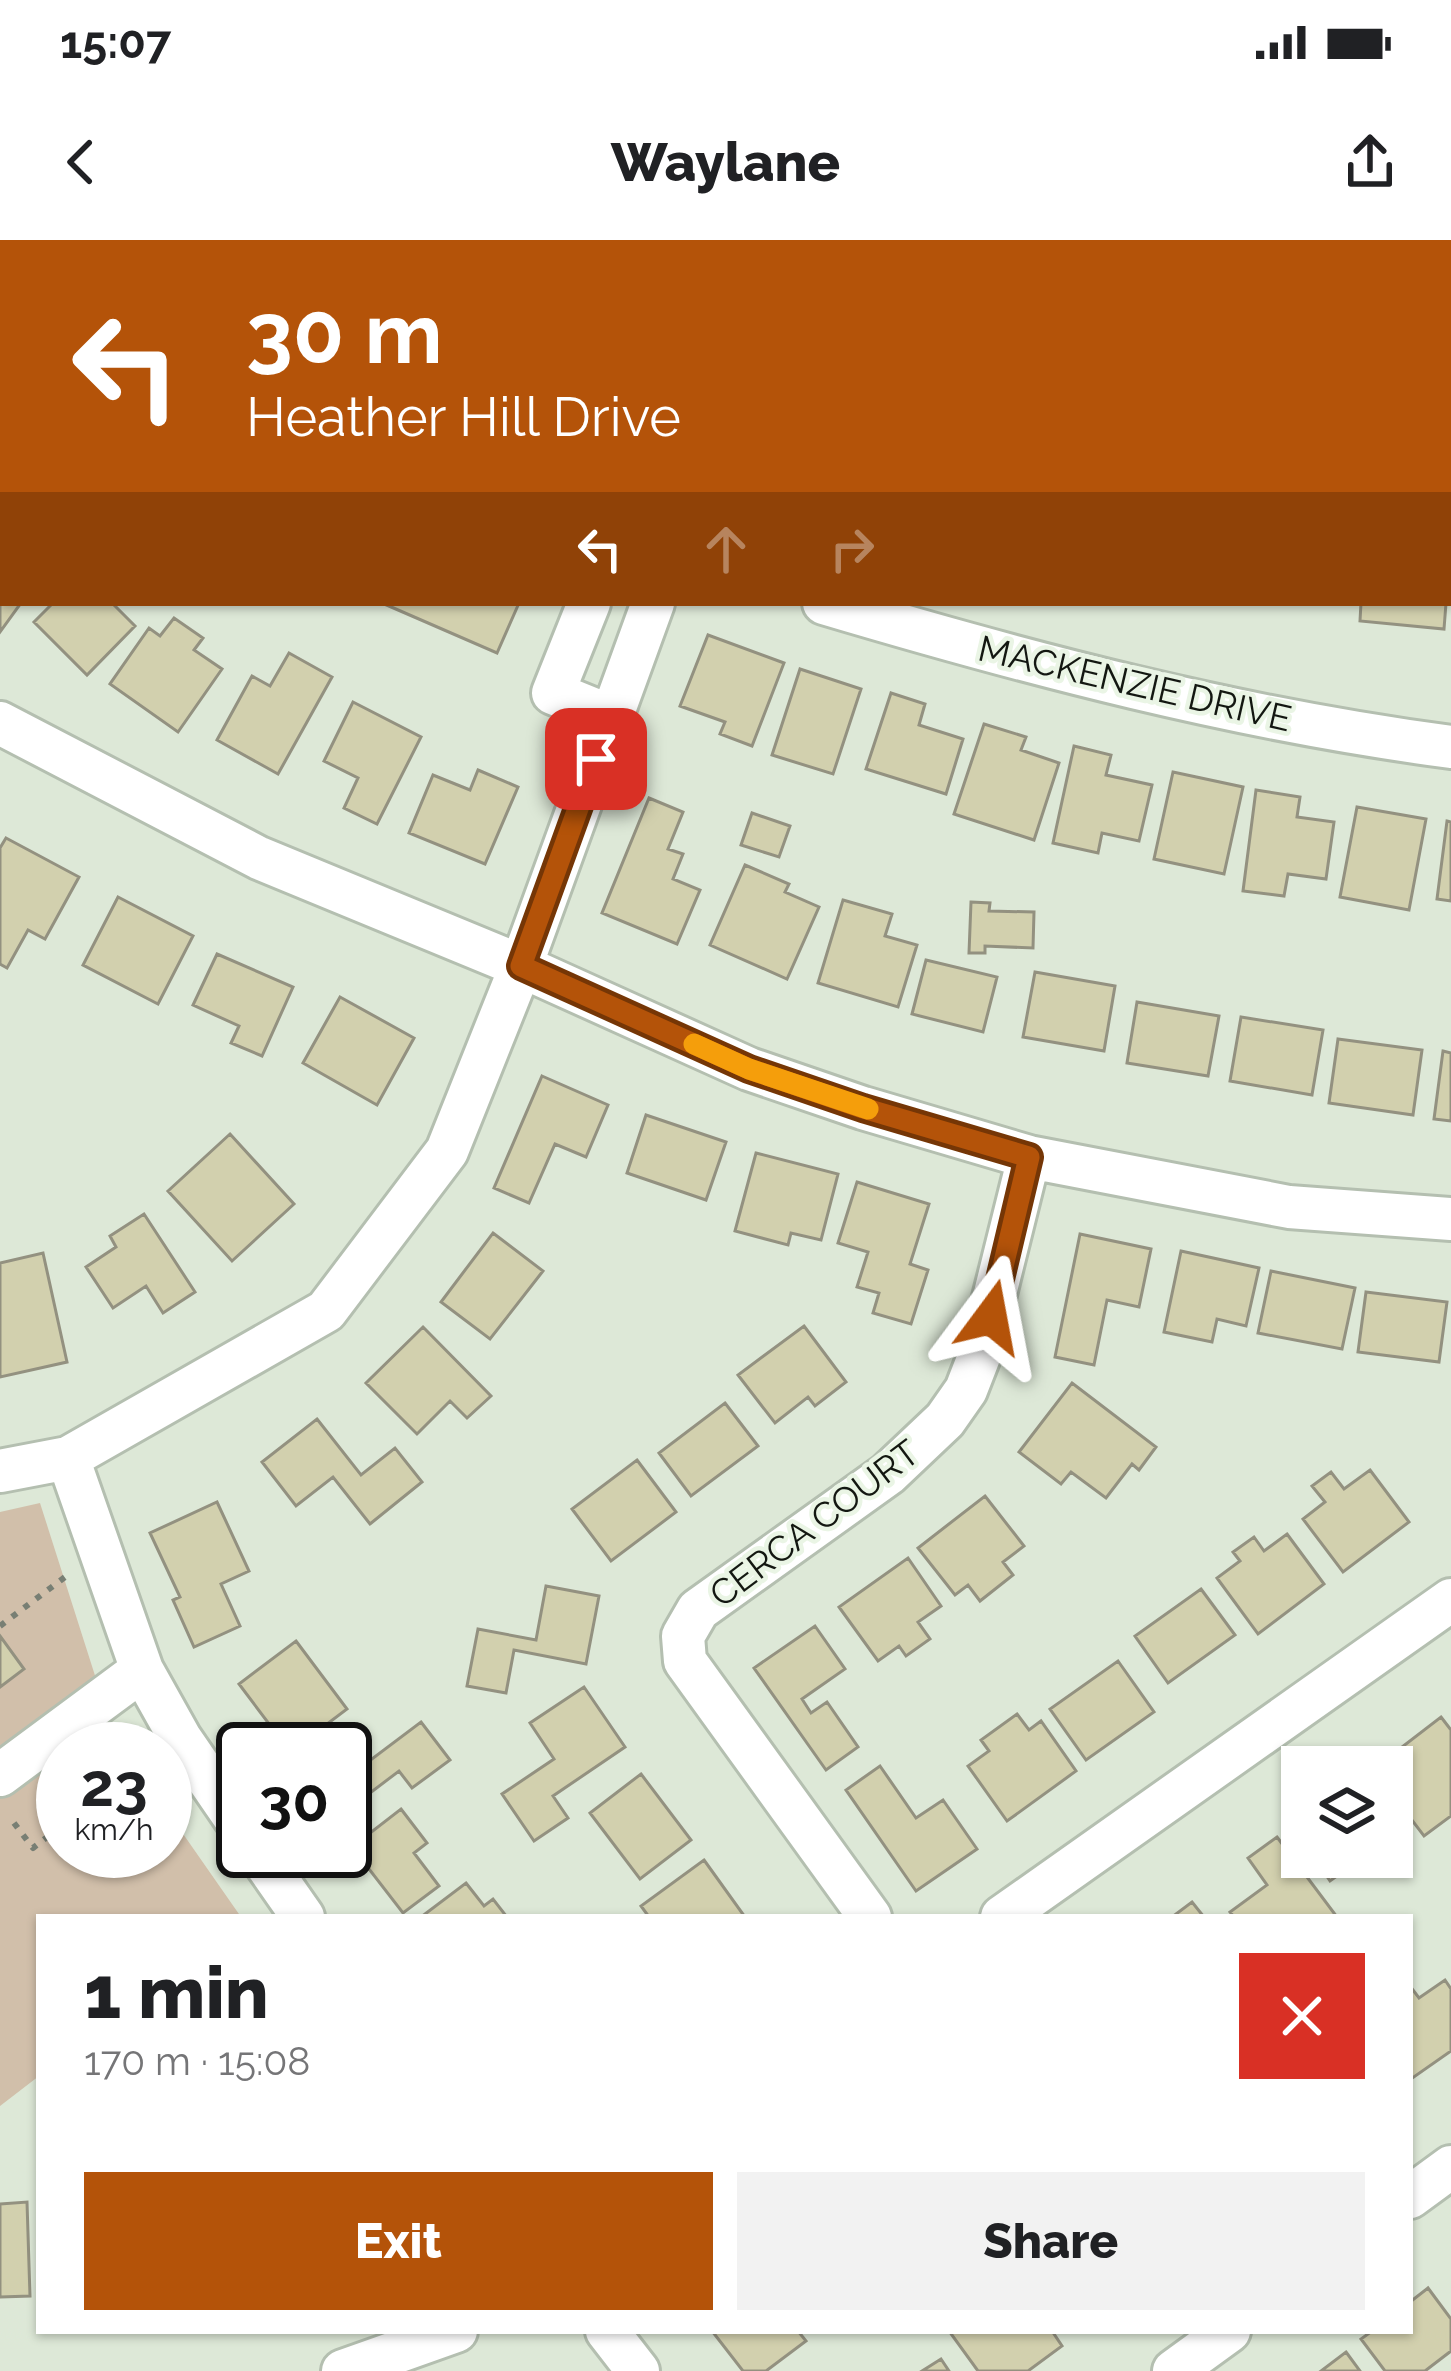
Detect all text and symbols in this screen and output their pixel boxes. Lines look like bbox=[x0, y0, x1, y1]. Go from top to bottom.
text: 15:07 bbox=[60, 16, 171, 69]
icon: back bbox=[48, 129, 114, 195]
icon: share bbox=[1337, 129, 1403, 195]
text: Waylane bbox=[611, 130, 840, 194]
text: 30 m bbox=[246, 284, 443, 383]
icon: left bbox=[48, 288, 204, 444]
text: Heather Hill Drive bbox=[246, 385, 681, 449]
icon: left bbox=[567, 516, 633, 582]
icon: ahead bbox=[693, 516, 759, 582]
icon: right bbox=[819, 516, 885, 582]
street label: MACKENZIE DRIVE bbox=[974, 627, 1296, 739]
pin bbox=[545, 708, 647, 810]
icon: arrive bbox=[563, 726, 629, 792]
position arrow bbox=[928, 1254, 1054, 1380]
street label: CERCA COURT bbox=[701, 1431, 927, 1615]
speed limit sign: 30 bbox=[216, 1722, 372, 1878]
map controls bbox=[1281, 1746, 1413, 1878]
button: layers bbox=[1281, 1746, 1413, 1878]
text: 23 bbox=[80, 1750, 148, 1820]
text: km/h bbox=[74, 1812, 154, 1847]
text: 1 min bbox=[84, 1950, 269, 2035]
button: close bbox=[1239, 1953, 1365, 2079]
text: 170 m · 15:08 bbox=[84, 2038, 310, 2084]
button: Exit bbox=[84, 2172, 713, 2310]
button: Share bbox=[737, 2172, 1365, 2310]

